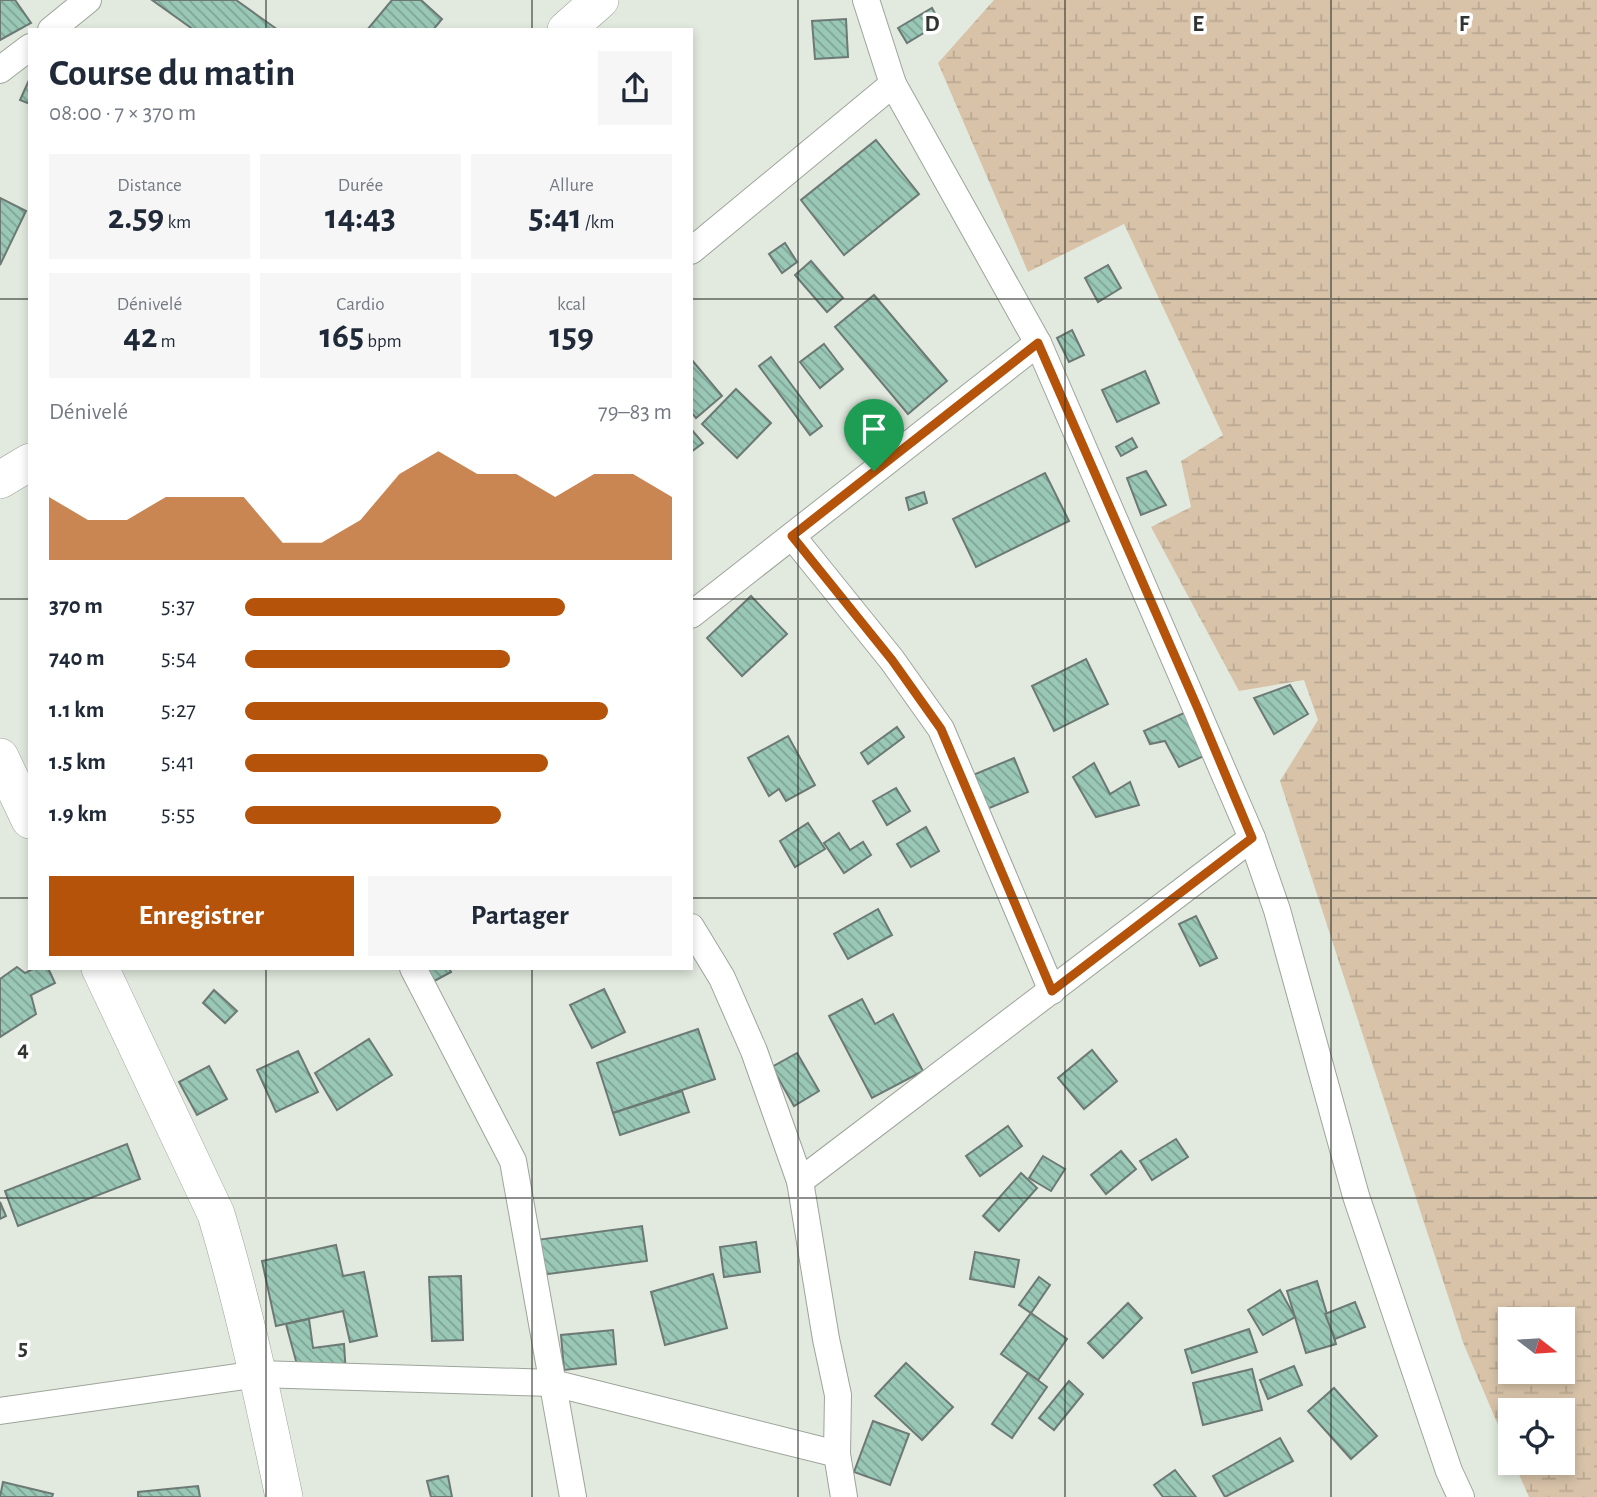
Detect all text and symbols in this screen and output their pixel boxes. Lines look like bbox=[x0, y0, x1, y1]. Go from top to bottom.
text: D bbox=[924, 13, 940, 36]
text: E bbox=[1192, 13, 1204, 36]
text: F bbox=[1459, 13, 1470, 36]
button: share bbox=[598, 51, 672, 125]
text: Course du matin bbox=[49, 55, 295, 93]
text: 08:00 · 7 × 370 m bbox=[49, 102, 196, 125]
text: Distance bbox=[117, 176, 182, 195]
text: Durée bbox=[338, 176, 383, 195]
text: Allure bbox=[549, 176, 594, 195]
text: 2.59 bbox=[108, 200, 164, 235]
text: 14:43 bbox=[325, 200, 396, 235]
text: 5:41 bbox=[529, 200, 582, 235]
text: km bbox=[164, 213, 191, 232]
text: /km bbox=[582, 213, 614, 232]
text: Dénivelé bbox=[117, 295, 182, 314]
text: Cardio bbox=[336, 295, 385, 314]
text: kcal bbox=[557, 295, 586, 314]
text: 42 bbox=[123, 319, 157, 354]
text: 165 bbox=[319, 319, 364, 354]
text: 159 bbox=[549, 319, 594, 354]
text: m bbox=[157, 332, 176, 351]
text: bpm bbox=[364, 332, 402, 351]
pin bbox=[844, 399, 904, 471]
text: Dénivelé bbox=[49, 401, 128, 424]
text: 79–83 m bbox=[598, 401, 672, 424]
icon: arrive bbox=[855, 410, 893, 448]
text: 370 m bbox=[49, 595, 103, 618]
text: 5:37 bbox=[161, 595, 195, 618]
text: 740 m bbox=[49, 647, 105, 670]
text: 5:54 bbox=[161, 647, 197, 670]
text: 1.1 km bbox=[49, 699, 104, 722]
text: 5:27 bbox=[161, 699, 196, 722]
text: 1.5 km bbox=[49, 751, 106, 774]
text: 5:41 bbox=[161, 751, 195, 774]
text: 1.9 km bbox=[49, 803, 107, 826]
text: 5:55 bbox=[161, 803, 195, 826]
button: Enregistrer bbox=[49, 876, 354, 956]
button: Partager bbox=[368, 876, 672, 956]
text: 4 bbox=[17, 1038, 29, 1061]
north arrow bbox=[1498, 1307, 1575, 1384]
map controls bbox=[1498, 1307, 1575, 1475]
text: 5 bbox=[18, 1337, 28, 1360]
button: locate bbox=[1498, 1398, 1575, 1475]

